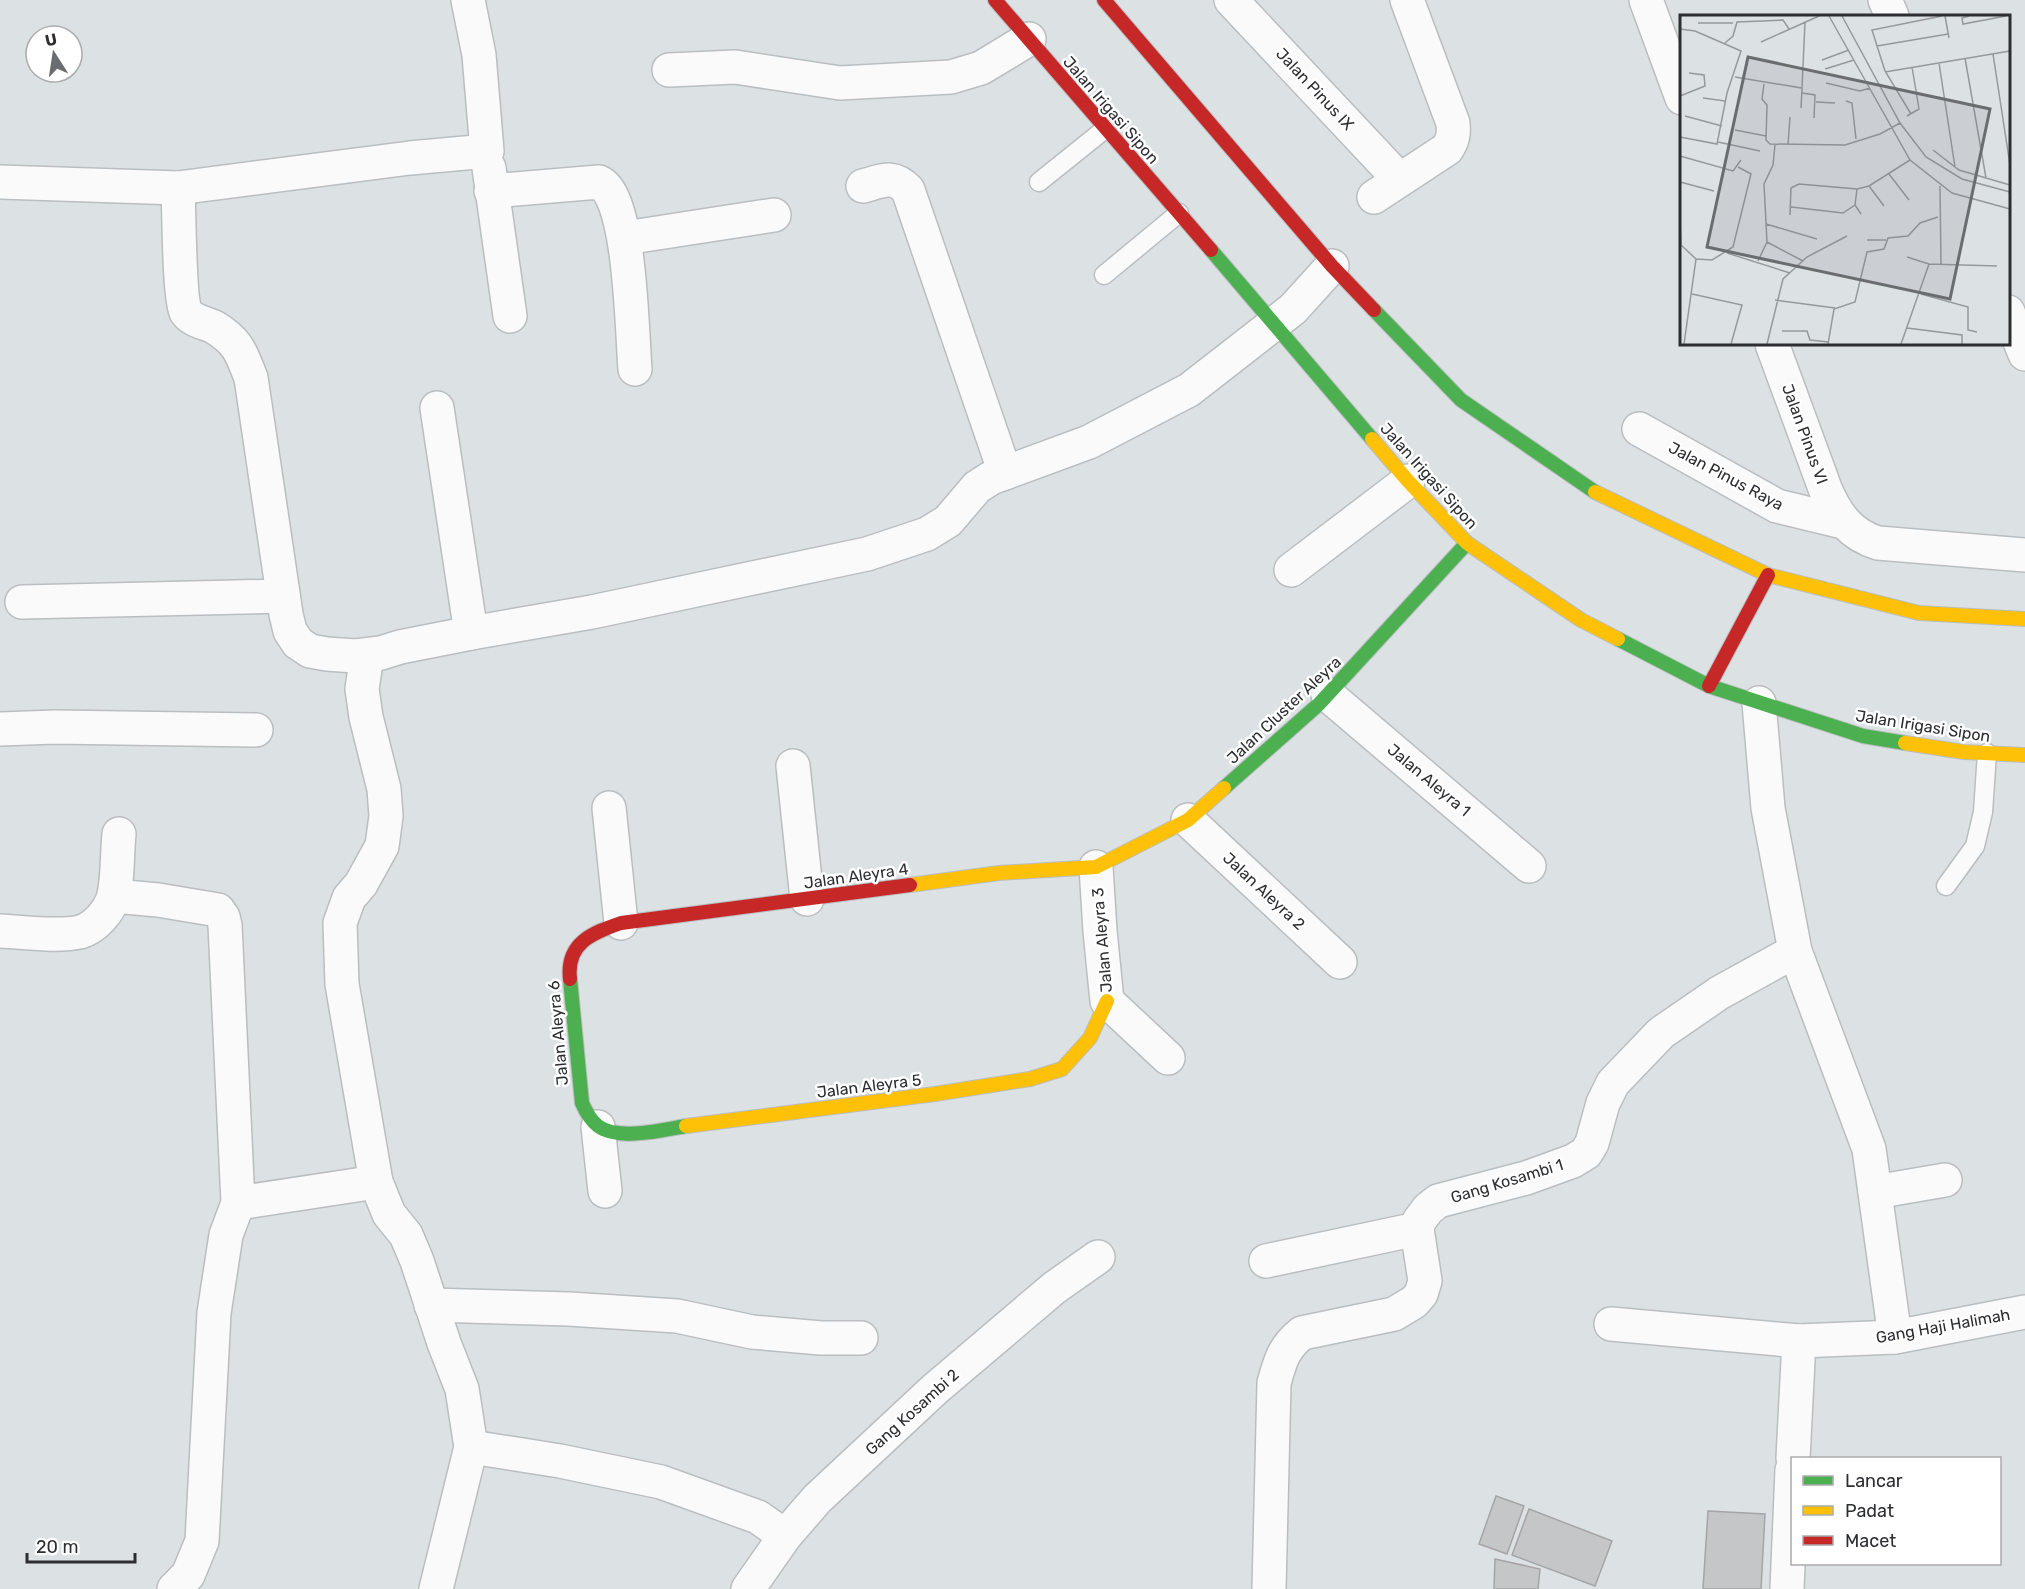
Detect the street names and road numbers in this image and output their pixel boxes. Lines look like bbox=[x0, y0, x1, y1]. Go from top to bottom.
street label: Jalan Pinus IX bbox=[1272, 44, 1358, 134]
street label: Jalan Irigasi Sipon bbox=[1059, 52, 1163, 168]
street label: Jalan Pinus VI bbox=[1778, 381, 1832, 487]
street label: Jalan Irigasi Sipon bbox=[1376, 419, 1482, 533]
street label: Jalan Pinus Raya bbox=[1665, 438, 1787, 514]
street label: Jalan Cluster Aleyra bbox=[1223, 652, 1345, 768]
street label: Jalan Irigasi Sipon bbox=[1854, 706, 1992, 746]
street label: Jalan Aleyra 1 bbox=[1384, 740, 1474, 820]
street label: Jalan Aleyra 2 bbox=[1219, 848, 1309, 934]
street label: Jalan Aleyra 4 bbox=[802, 859, 910, 893]
street label: Jalan Aleyra 3 bbox=[1088, 887, 1116, 993]
street label: Jalan Aleyra 6 bbox=[544, 979, 572, 1086]
street label: Jalan Aleyra 5 bbox=[816, 1070, 922, 1102]
street label: Gang Kosambi 1 bbox=[1448, 1155, 1566, 1207]
street label: Gang Haji Halimah bbox=[1874, 1305, 2012, 1347]
street label: Gang Kosambi 2 bbox=[861, 1365, 963, 1459]

